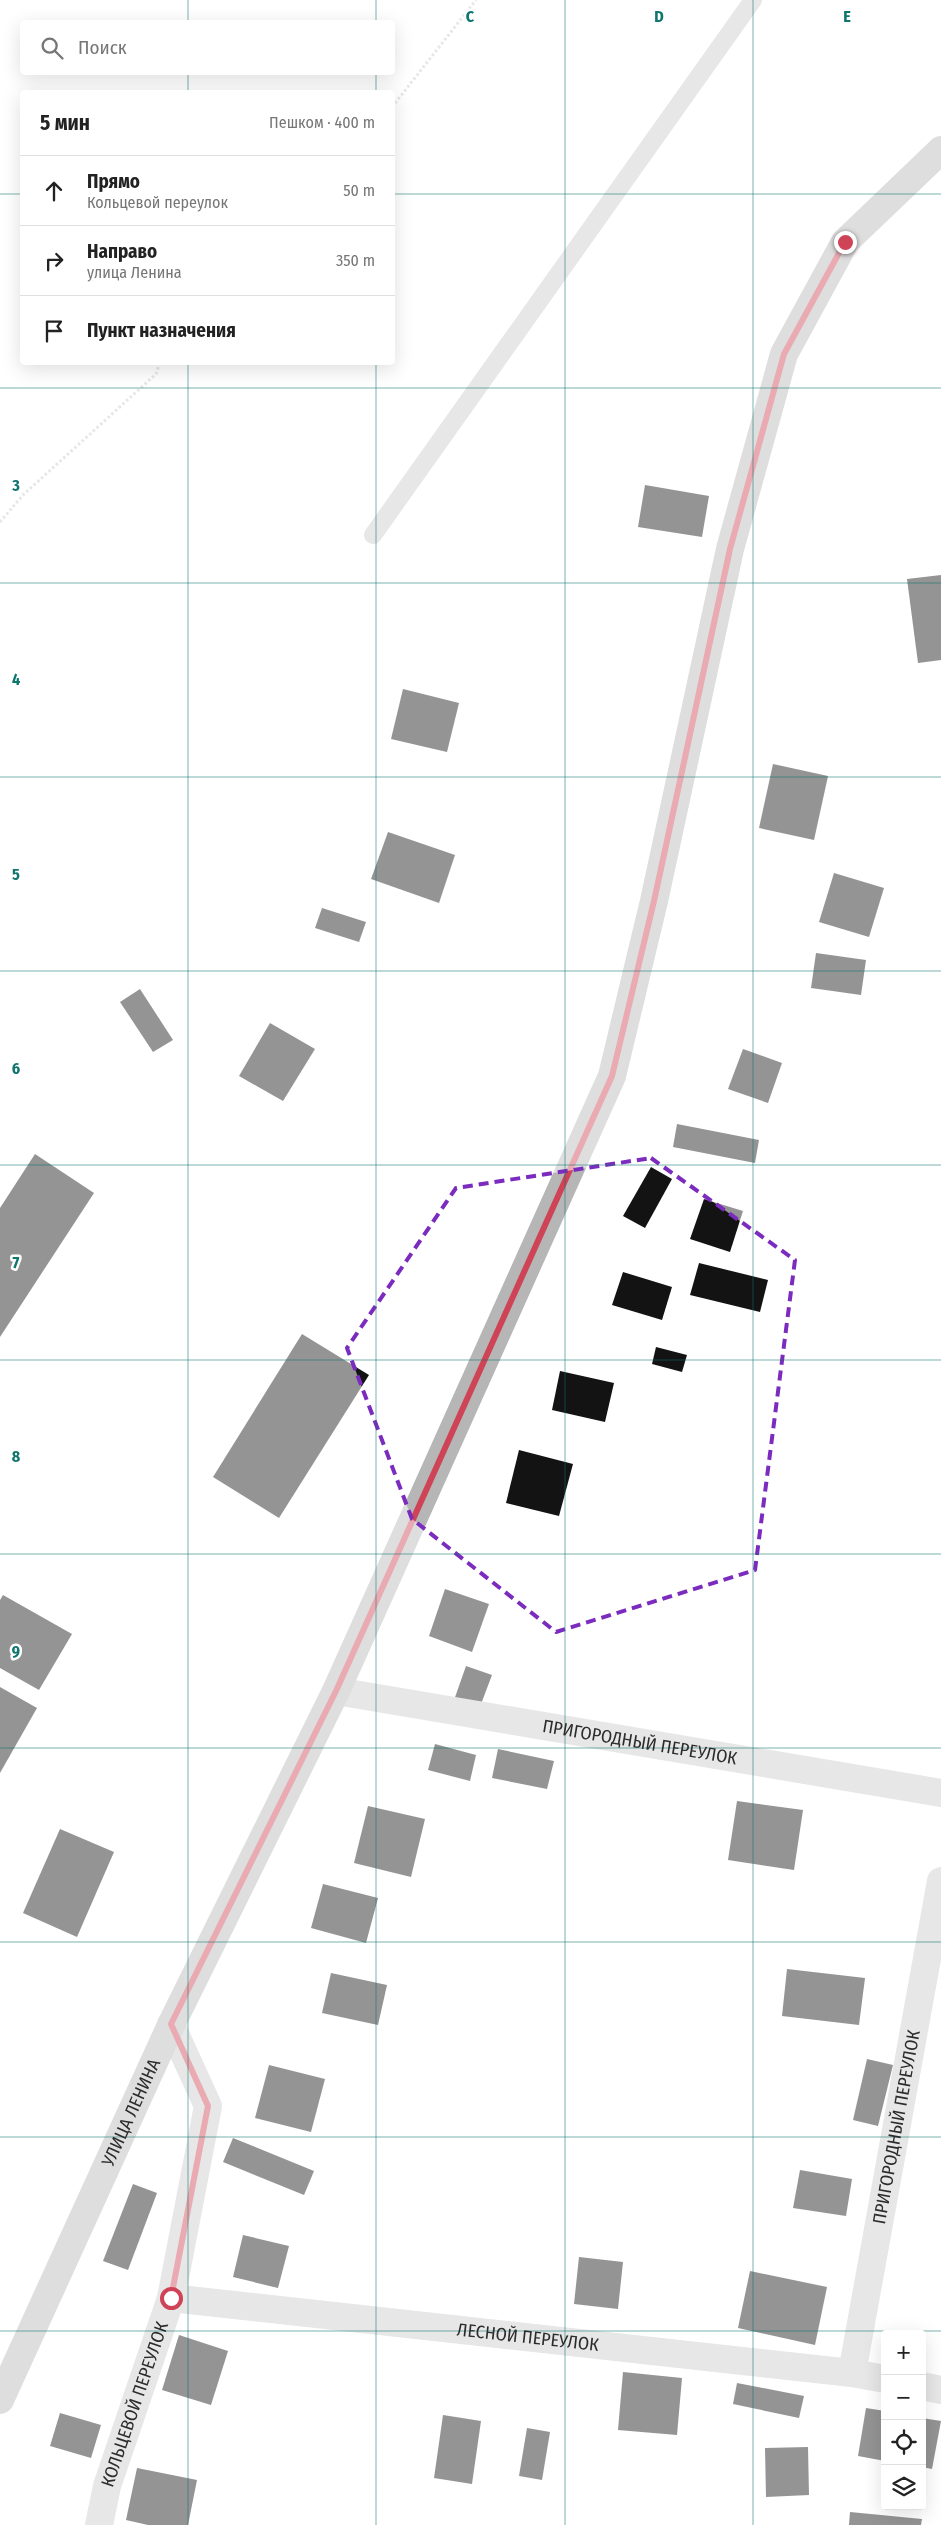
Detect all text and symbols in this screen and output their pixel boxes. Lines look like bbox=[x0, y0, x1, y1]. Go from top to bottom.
text: C bbox=[466, 7, 475, 26]
text: D bbox=[654, 7, 664, 26]
text: E bbox=[843, 7, 851, 26]
search box bbox=[20, 20, 395, 75]
icon: search bbox=[38, 34, 66, 62]
text: Поиск bbox=[78, 36, 127, 59]
text: 5 мин bbox=[40, 110, 90, 136]
text: Пешком · 400 m bbox=[269, 113, 375, 132]
text: Прямо bbox=[87, 170, 140, 193]
icon: ahead bbox=[40, 177, 68, 205]
text: 50 m bbox=[343, 181, 375, 200]
text: Кольцевой переулок bbox=[87, 193, 228, 212]
route end bbox=[834, 231, 857, 254]
text: Направо bbox=[87, 240, 157, 263]
icon: right bbox=[40, 247, 68, 275]
text: 350 m bbox=[336, 251, 375, 270]
text: улица Ленина bbox=[87, 263, 182, 282]
icon: arrive bbox=[40, 317, 68, 345]
text: Пункт назначения bbox=[87, 319, 236, 342]
text: 3 bbox=[11, 476, 20, 495]
text: 4 bbox=[12, 670, 20, 689]
text: 5 bbox=[12, 865, 20, 884]
text: 6 bbox=[12, 1059, 20, 1078]
text: 7 bbox=[13, 1253, 20, 1272]
text: 8 bbox=[12, 1447, 21, 1466]
text: 9 bbox=[12, 1642, 20, 1661]
street label: ПРИГОРОДНЫЙ ПЕРЕУЛОК bbox=[541, 1715, 739, 1769]
street label: ПРИГОРОДНЫЙ ПЕРЕУЛОК bbox=[868, 2028, 925, 2226]
street label: УЛИЦА ЛЕНИНА bbox=[97, 2055, 165, 2171]
route start bbox=[160, 2287, 183, 2310]
street label: КОЛЬЦЕВОЙ ПЕРЕУЛОК bbox=[96, 2319, 173, 2490]
street label: ЛЕСНОЙ ПЕРЕУЛОК bbox=[456, 2319, 600, 2356]
map controls bbox=[881, 2330, 926, 2510]
button: + bbox=[881, 2330, 926, 2375]
button: − bbox=[881, 2375, 926, 2420]
button: locate bbox=[881, 2420, 926, 2465]
button: layers bbox=[881, 2465, 926, 2510]

